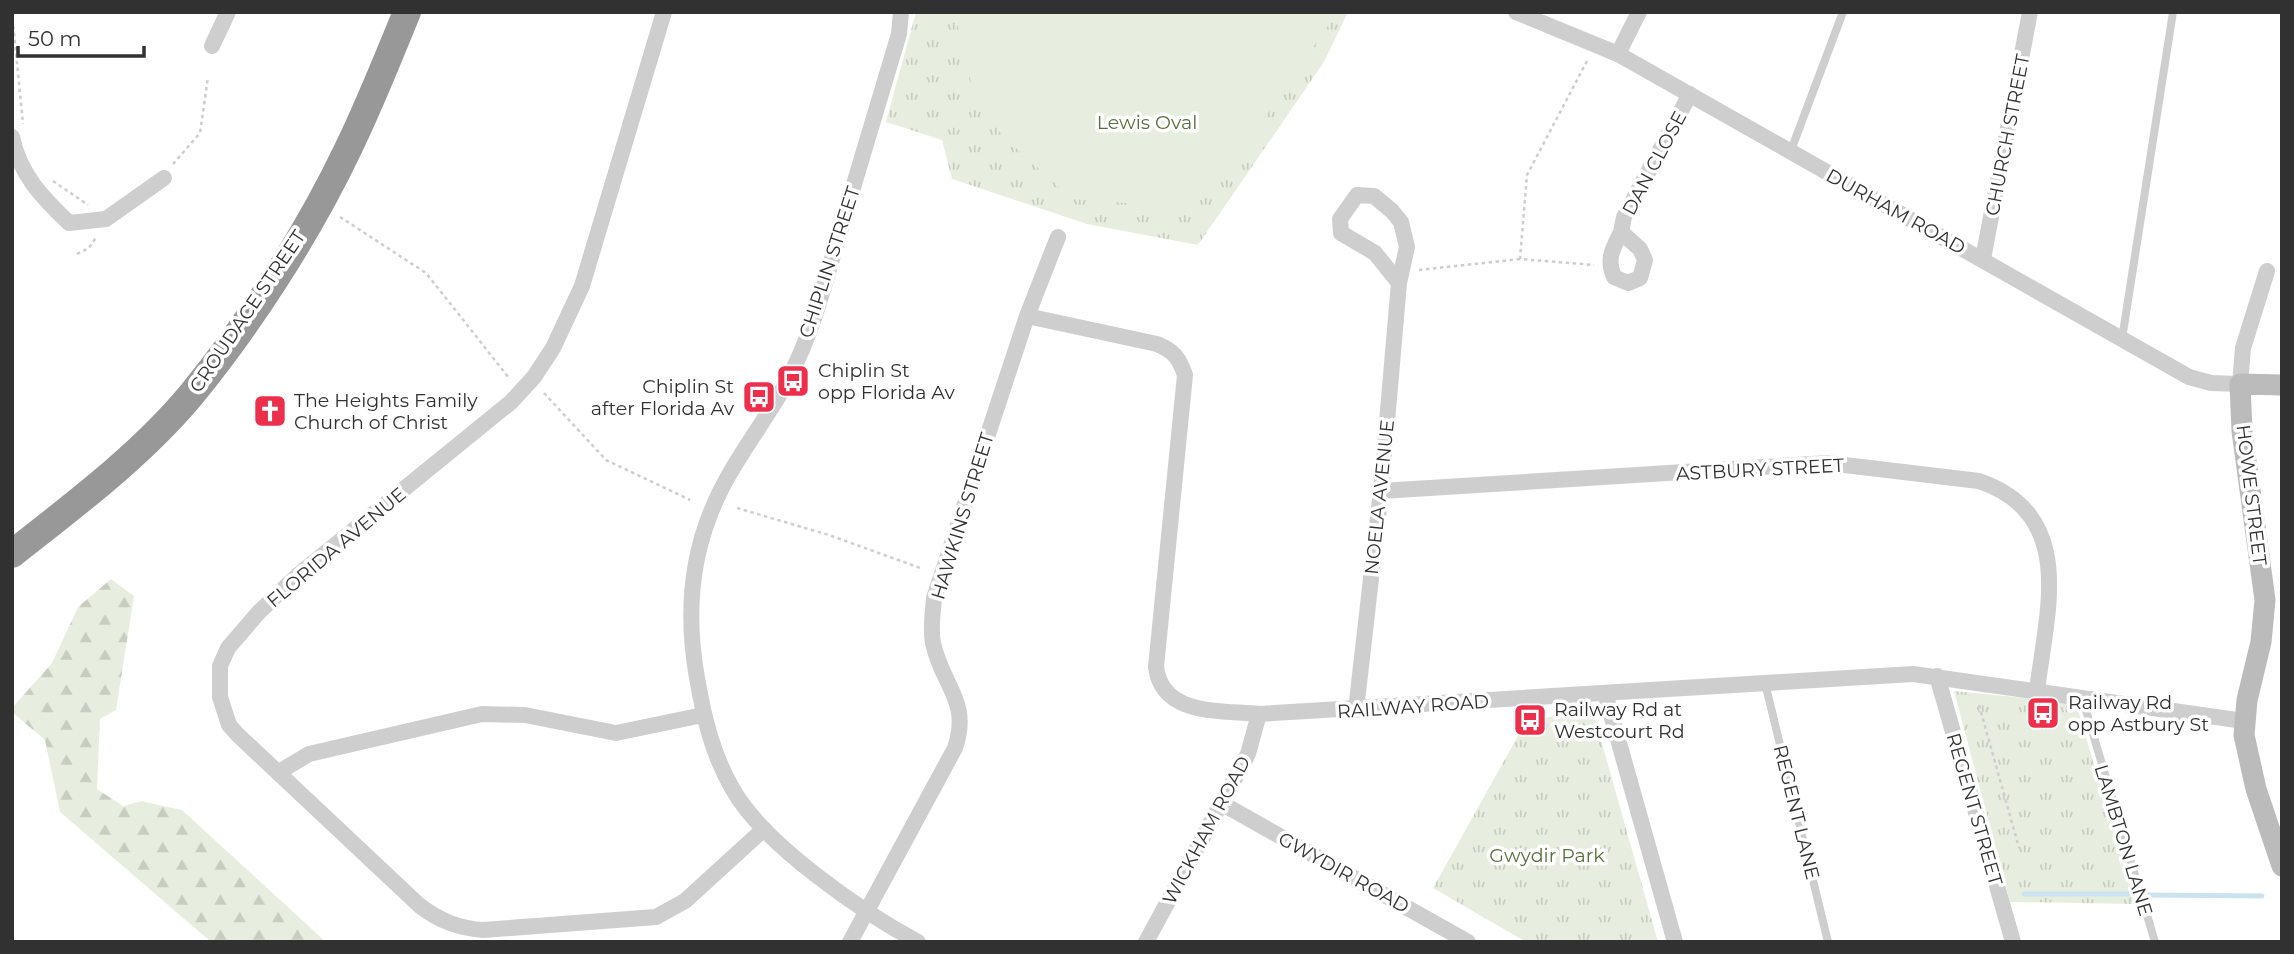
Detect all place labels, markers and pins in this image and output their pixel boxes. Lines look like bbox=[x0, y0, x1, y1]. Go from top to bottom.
place label: Chiplin St opp Florida Av bbox=[818, 359, 955, 404]
bus stop icon: Chiplin St opp Florida Av bbox=[774, 362, 812, 400]
place label: Chiplin St after Florida Av bbox=[591, 375, 735, 420]
bus stop icon: Chiplin St after Florida Av bbox=[740, 378, 778, 416]
place label: The Heights Family Church of Christ bbox=[294, 389, 478, 434]
church icon: The Heights Family Church of Christ bbox=[251, 392, 289, 430]
place label: Railway Rd opp Astbury St bbox=[2068, 691, 2209, 736]
bus stop icon: Railway Rd opp Astbury St bbox=[2024, 694, 2062, 732]
place label: Railway Rd at Westcourt Rd bbox=[1554, 698, 1685, 743]
bus stop icon: Railway Rd at Westcourt Rd bbox=[1511, 701, 1549, 739]

